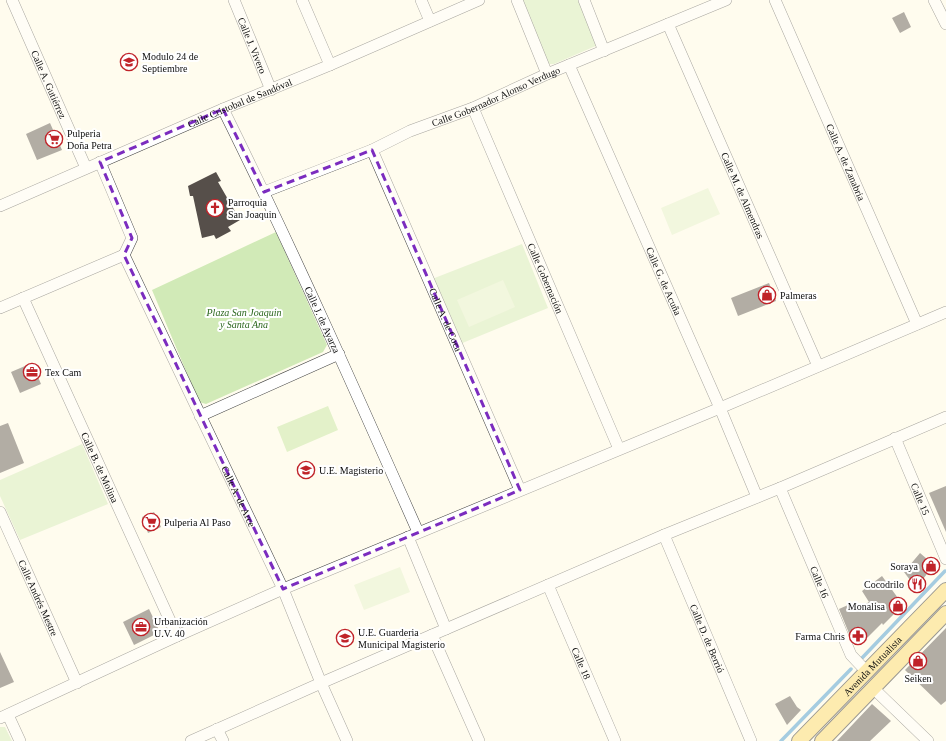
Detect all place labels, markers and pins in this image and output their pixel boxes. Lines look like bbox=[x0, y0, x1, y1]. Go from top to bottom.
place label: Modulo 24 de Septiembre bbox=[142, 51, 199, 74]
school or university icon: Modulo 24 de Septiembre bbox=[119, 52, 139, 72]
place label: Pulperia Doña Petra bbox=[67, 128, 112, 151]
supermarket icon: Pulperia Doña Petra bbox=[44, 129, 64, 149]
place label: Parroquia San Joaquin bbox=[228, 197, 277, 220]
church icon: Parroquia San Joaquin bbox=[205, 198, 225, 218]
shop icon: Palmeras bbox=[757, 285, 777, 305]
place label: Palmeras bbox=[780, 290, 817, 301]
office icon: Tex Cam bbox=[22, 362, 42, 382]
place label: Tex Cam bbox=[45, 367, 81, 378]
school or university icon: U.E. Magisterio bbox=[296, 460, 316, 480]
place label: U.E. Magisterio bbox=[319, 465, 383, 476]
supermarket icon: Pulperia Al Paso bbox=[141, 512, 161, 532]
place label: Pulperia Al Paso bbox=[164, 517, 231, 528]
shop icon: Soraya bbox=[921, 556, 941, 576]
place label: Soraya bbox=[890, 561, 919, 572]
restaurant icon: Cocodrilo bbox=[907, 574, 927, 594]
place label: Cocodrilo bbox=[864, 579, 904, 590]
shop icon: Monalisa bbox=[888, 596, 908, 616]
place label: Monalisa bbox=[848, 601, 886, 612]
place label: Urbanización U.V. 40 bbox=[154, 616, 208, 639]
office icon: Urbanización U.V. 40 bbox=[131, 617, 151, 637]
pharmacy icon: Farma Chris bbox=[848, 626, 868, 646]
place label: U.E. Guarderia Municipal Magisterio bbox=[358, 627, 445, 650]
school or university icon: U.E. Guarderia Municipal Magisterio bbox=[335, 628, 355, 648]
place label: Farma Chris bbox=[795, 631, 845, 642]
shop icon: Seiken bbox=[908, 651, 928, 671]
place label: Seiken bbox=[904, 673, 932, 684]

